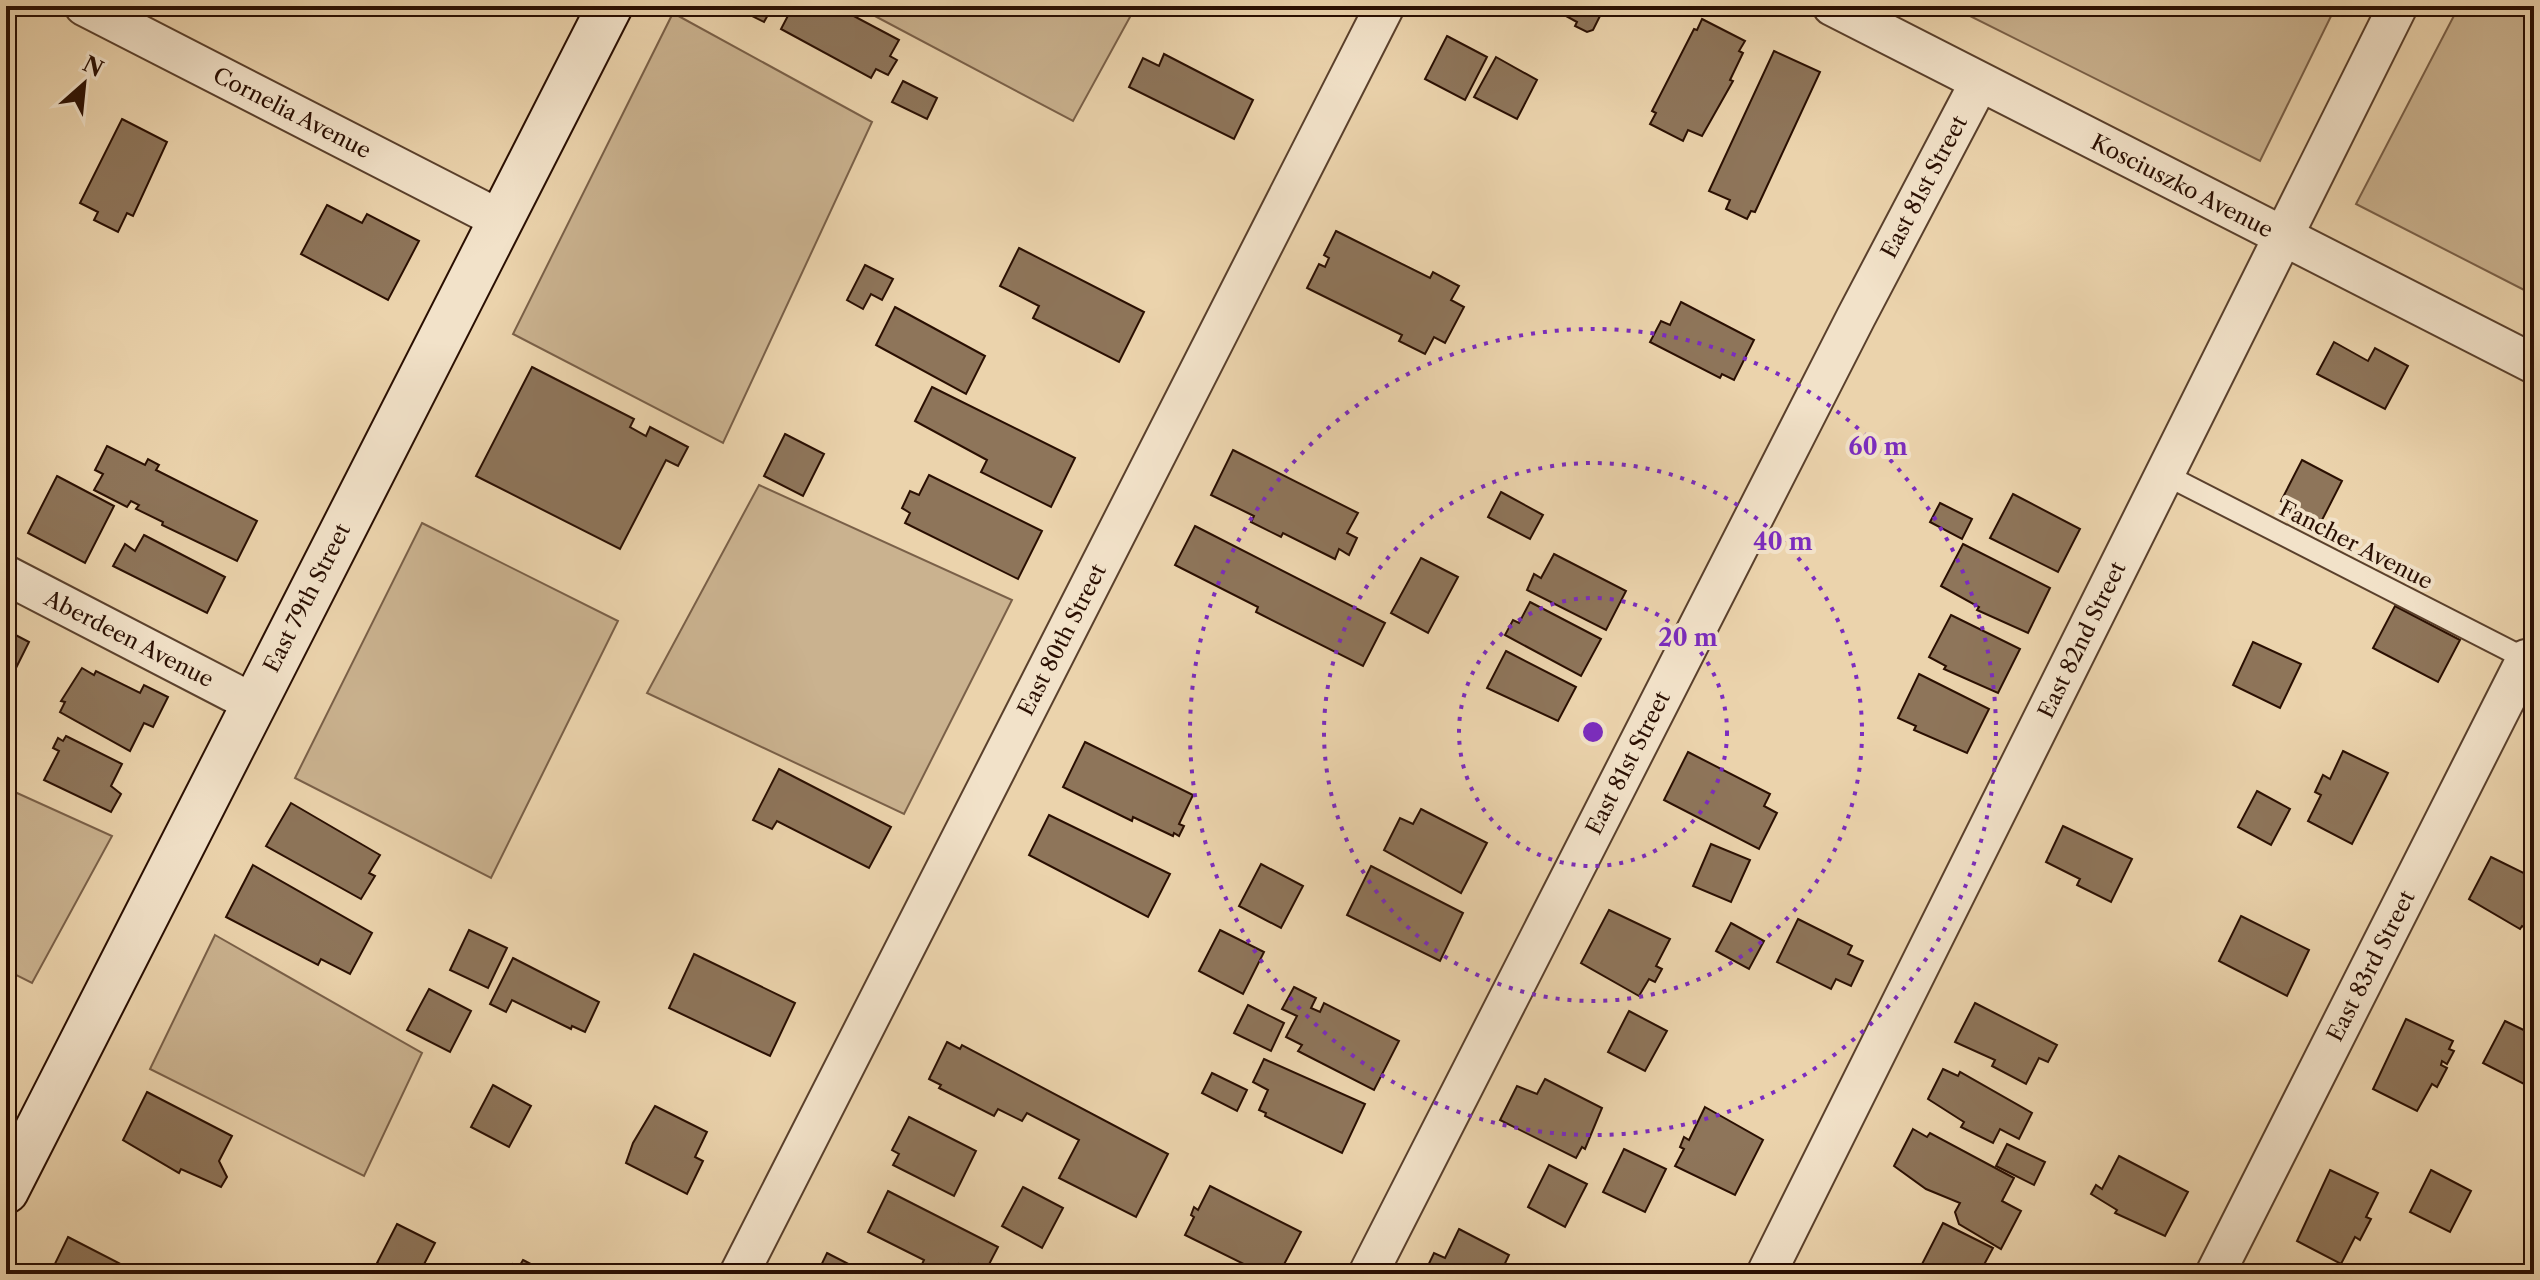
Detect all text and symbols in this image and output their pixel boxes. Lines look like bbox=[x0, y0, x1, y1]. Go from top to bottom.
north arrow bbox=[44, 44, 124, 124]
text: N bbox=[78, 50, 108, 83]
street label: Cornelia Avenue bbox=[209, 62, 375, 164]
street label: East 81st Street bbox=[1875, 111, 1973, 263]
street label: Kosciuszko Avenue bbox=[2086, 128, 2278, 244]
text: 60 m bbox=[1848, 432, 1908, 461]
street label: Fancher Avenue bbox=[2275, 495, 2437, 595]
street label: East 79th Street bbox=[258, 519, 356, 677]
text: 40 m bbox=[1753, 527, 1813, 556]
street label: East 82nd Street bbox=[2032, 557, 2132, 723]
street label: East 80th Street bbox=[1012, 559, 1112, 720]
street label: Aberdeen Avenue bbox=[39, 584, 218, 693]
text: 20 m bbox=[1658, 623, 1718, 652]
street label: East 81st Street bbox=[1580, 686, 1676, 839]
centre of rings bbox=[1579, 718, 1607, 746]
street label: East 83rd Street bbox=[2321, 886, 2421, 1046]

